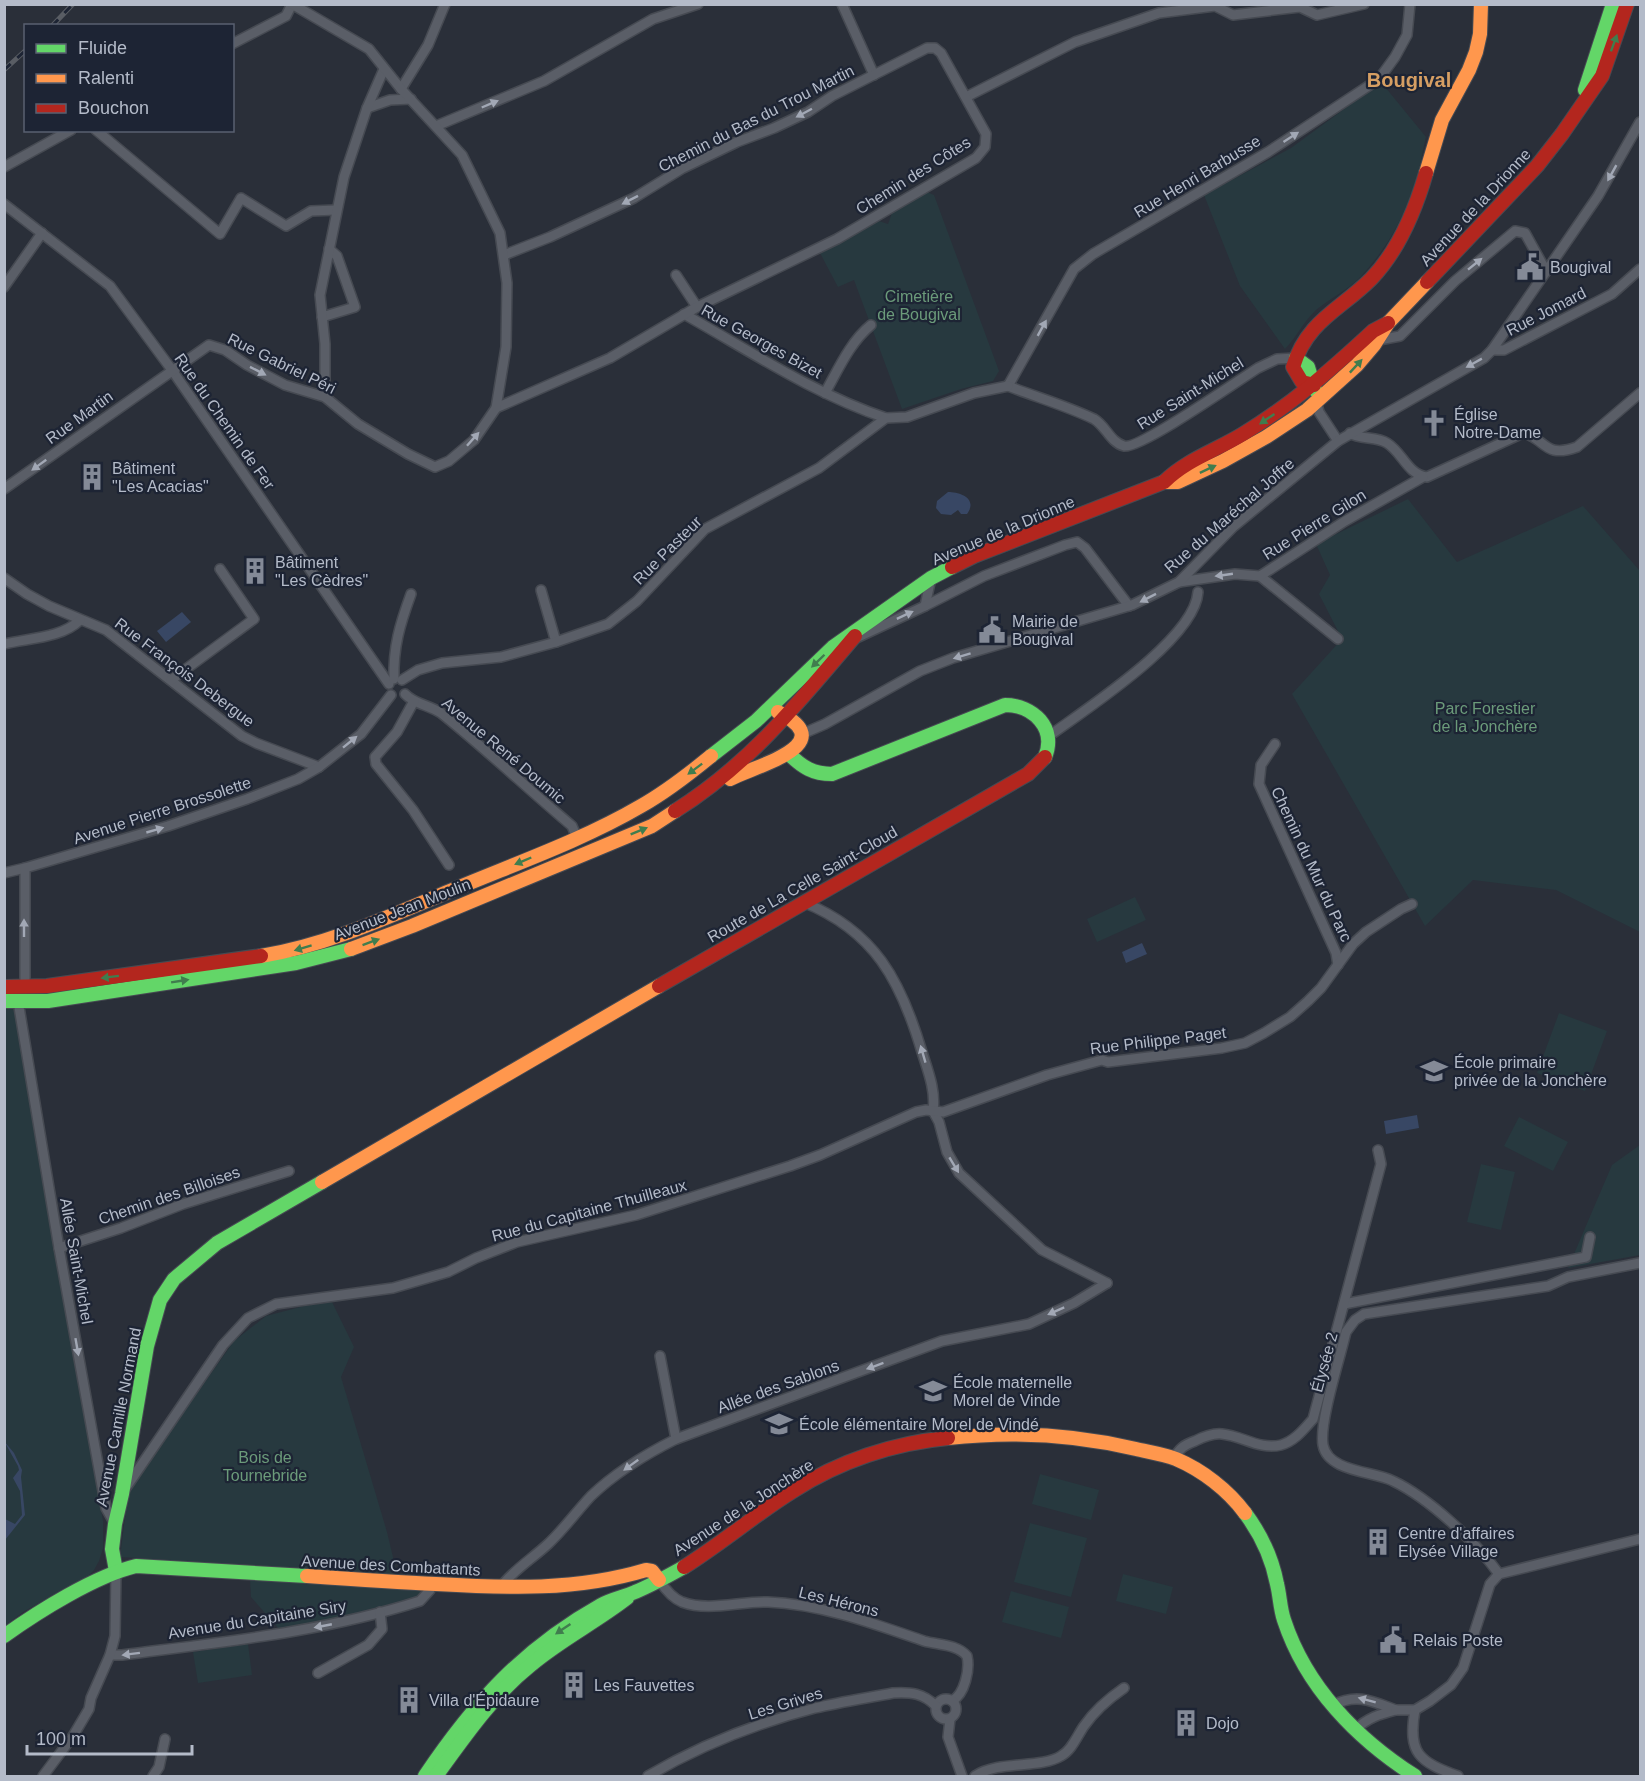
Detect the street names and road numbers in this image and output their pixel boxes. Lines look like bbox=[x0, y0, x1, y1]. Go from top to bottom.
street label: Chemin du Bas du Trou Martin bbox=[656, 62, 857, 175]
street label: Rue Henri Barbusse bbox=[1131, 132, 1263, 221]
street label: Chemin des Côtes bbox=[853, 133, 974, 218]
street label: Avenue de la Drionne bbox=[1417, 145, 1534, 269]
street label: Rue Jomard bbox=[1504, 284, 1589, 339]
street label: Rue Georges Bizet bbox=[699, 301, 825, 382]
street label: Rue Gabriel Péri bbox=[225, 330, 339, 397]
street label: Rue du Chemin de Fer bbox=[171, 350, 278, 493]
street label: Rue Saint-Michel bbox=[1134, 354, 1246, 433]
street label: Rue Martin bbox=[43, 388, 116, 447]
street label: Rue du Maréchal Joffre bbox=[1161, 454, 1298, 576]
street label: Rue Pierre Gilon bbox=[1260, 486, 1369, 563]
street label: Avenue de la Drionne bbox=[929, 493, 1077, 568]
street label: Rue Pasteur bbox=[630, 512, 705, 588]
street label: Rue François Debergue bbox=[112, 614, 258, 730]
street label: Avenue René Doumic bbox=[439, 694, 569, 807]
street label: Avenue Pierre Brossolette bbox=[71, 774, 253, 847]
street label: Chemin du Mur du Parc bbox=[1268, 784, 1355, 944]
street label: Route de La Celle Saint-Cloud bbox=[704, 823, 900, 946]
street label: Avenue Jean Moulin bbox=[332, 876, 473, 943]
street label: Rue Philippe Paget bbox=[1089, 1024, 1228, 1057]
street label: Chemin des Billoises bbox=[96, 1163, 242, 1228]
street label: Rue du Capitaine Thuilleaux bbox=[490, 1176, 688, 1245]
street label: Allée Saint-Michel bbox=[57, 1197, 96, 1326]
street label: Avenue Camille Normand bbox=[93, 1326, 144, 1508]
street label: Élysée 2 bbox=[1307, 1330, 1341, 1394]
street label: Allée des Sablons bbox=[715, 1357, 841, 1416]
street label: Avenue de la Jonchère bbox=[670, 1456, 816, 1559]
street label: Avenue des Combattants bbox=[301, 1552, 481, 1579]
street label: Les Hérons bbox=[797, 1583, 881, 1620]
street label: Avenue du Capitaine Siry bbox=[167, 1597, 347, 1642]
street label: Les Grives bbox=[746, 1684, 824, 1723]

